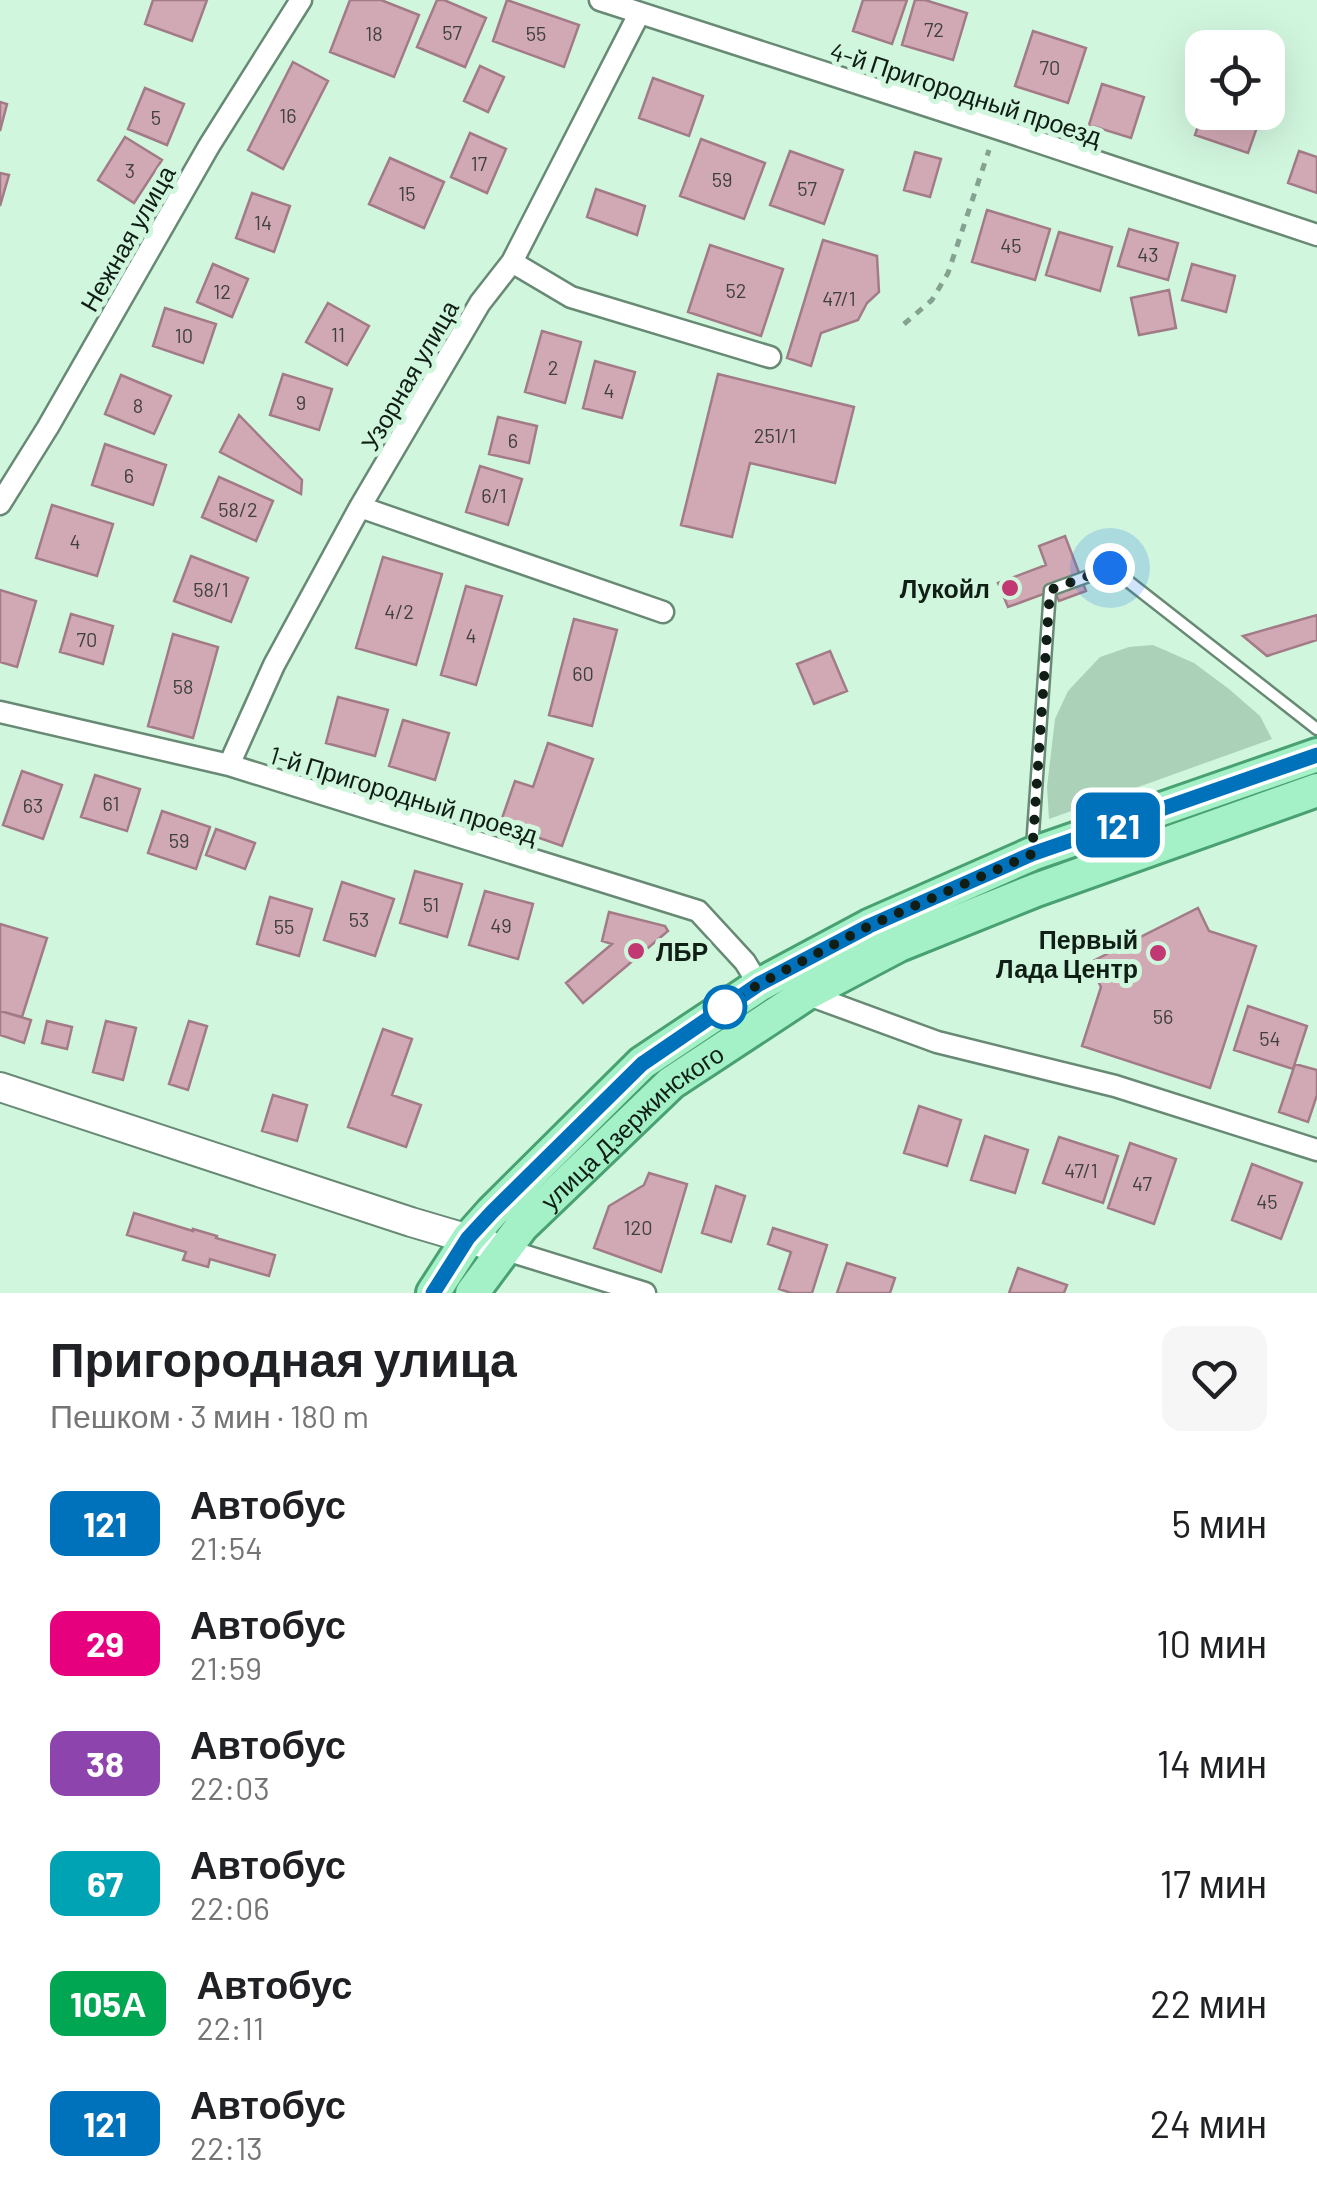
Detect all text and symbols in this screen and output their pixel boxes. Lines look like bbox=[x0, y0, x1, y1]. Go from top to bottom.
house number: 72 bbox=[924, 17, 944, 41]
house number: 57 bbox=[442, 20, 462, 44]
house number: 18 bbox=[365, 21, 383, 45]
house number: 55 bbox=[526, 21, 546, 45]
map controls bbox=[1185, 30, 1285, 130]
button: locate bbox=[1185, 30, 1285, 130]
street label: 4-й Пригородный проезд bbox=[826, 35, 1106, 151]
house number: 70 bbox=[1040, 55, 1060, 79]
house number: 16 bbox=[279, 103, 297, 127]
house number: 5 bbox=[151, 105, 161, 129]
house number: 17 bbox=[471, 151, 488, 175]
house number: 3 bbox=[125, 158, 135, 182]
street label: Нежная улица bbox=[73, 160, 181, 316]
house number: 59 bbox=[712, 167, 732, 191]
house number: 57 bbox=[797, 176, 817, 200]
house number: 15 bbox=[398, 181, 416, 205]
house number: 14 bbox=[254, 210, 272, 234]
house number: 45 bbox=[1000, 233, 1022, 257]
house number: 43 bbox=[1137, 242, 1159, 266]
house number: 52 bbox=[726, 278, 747, 302]
house number: 12 bbox=[213, 279, 231, 303]
house number: 47/1 bbox=[822, 286, 856, 310]
street label: Узорная улица bbox=[354, 294, 464, 455]
house number: 11 bbox=[331, 322, 345, 346]
house number: 10 bbox=[175, 323, 193, 347]
house number: 2 bbox=[548, 355, 558, 379]
house number: 4 bbox=[603, 378, 615, 402]
house number: 9 bbox=[296, 390, 306, 414]
house number: 8 bbox=[133, 393, 143, 417]
house number: 251/1 bbox=[754, 423, 796, 447]
house number: 6 bbox=[508, 428, 518, 452]
house number: 6 bbox=[124, 463, 134, 487]
house number: 6/1 bbox=[481, 483, 507, 507]
house number: 58/2 bbox=[218, 497, 258, 521]
house number: 4 bbox=[69, 529, 81, 553]
your location bbox=[1085, 543, 1135, 593]
place label: Лукойл bbox=[900, 573, 990, 603]
house number: 58/1 bbox=[193, 577, 229, 601]
marker: Лукойл bbox=[999, 577, 1021, 599]
house number: 4/2 bbox=[384, 599, 414, 623]
house number: 4 bbox=[465, 623, 477, 647]
house number: 70 bbox=[77, 627, 97, 651]
house number: 60 bbox=[572, 661, 594, 685]
house number: 58 bbox=[173, 674, 193, 698]
street label: 1-й Пригородный проезд bbox=[266, 739, 542, 849]
house number: 61 bbox=[103, 791, 119, 815]
line badge: 121 bbox=[1060, 792, 1176, 858]
house number: 63 bbox=[23, 793, 43, 817]
text: 121 bbox=[1096, 804, 1140, 846]
house number: 59 bbox=[169, 828, 189, 852]
house number: 51 bbox=[423, 892, 439, 916]
house number: 53 bbox=[349, 907, 369, 931]
house number: 49 bbox=[490, 913, 512, 937]
house number: 55 bbox=[274, 914, 294, 938]
place label: Первый Лада Центр bbox=[996, 924, 1138, 983]
place label: ЛБР bbox=[656, 936, 708, 966]
marker: ЛБР bbox=[625, 940, 647, 962]
marker: Первый Лада Центр bbox=[1147, 942, 1169, 964]
unlabelled marker bbox=[704, 986, 746, 1028]
house number: 56 bbox=[1153, 1004, 1173, 1028]
house number: 54 bbox=[1259, 1026, 1281, 1050]
street label: улица Дзержинского bbox=[534, 1038, 729, 1215]
house number: 47/1 bbox=[1064, 1158, 1098, 1182]
house number: 47 bbox=[1132, 1171, 1152, 1195]
house number: 45 bbox=[1256, 1189, 1278, 1213]
house number: 120 bbox=[623, 1215, 653, 1239]
button: heart bbox=[1162, 1326, 1267, 1431]
text: Пригородная улица bbox=[50, 1329, 517, 1387]
text: Пешком · 3 мин · 180 m bbox=[50, 1396, 369, 1434]
text: Автобус bbox=[190, 1481, 346, 1527]
text: 5 мин bbox=[1172, 1500, 1267, 1546]
text: 121 bbox=[83, 1502, 127, 1544]
text: 21:54 bbox=[190, 1528, 263, 1566]
text: Автобус bbox=[190, 1601, 346, 1647]
text: 10 мин bbox=[1156, 1620, 1267, 1666]
text: 29 bbox=[86, 1622, 124, 1664]
text: 21:59 bbox=[190, 1648, 262, 1686]
text: Автобус bbox=[190, 1721, 346, 1767]
text: 14 мин bbox=[1157, 1740, 1267, 1786]
text: 38 bbox=[86, 1742, 124, 1784]
text: 22:03 bbox=[190, 1768, 270, 1806]
text: Автобус bbox=[190, 1841, 346, 1887]
text: 17 мин bbox=[1160, 1860, 1267, 1906]
text: 67 bbox=[87, 1862, 123, 1904]
text: 22:06 bbox=[190, 1888, 270, 1926]
text: Автобус bbox=[196, 1961, 352, 2007]
text: 22 мин bbox=[1150, 1980, 1267, 2026]
text: 105А bbox=[70, 1982, 146, 2024]
text: 22:11 bbox=[196, 2008, 264, 2046]
text: Автобус bbox=[190, 2081, 346, 2127]
text: 24 мин bbox=[1150, 2100, 1267, 2146]
text: 121 bbox=[83, 2102, 127, 2144]
text: 22:13 bbox=[190, 2128, 263, 2166]

